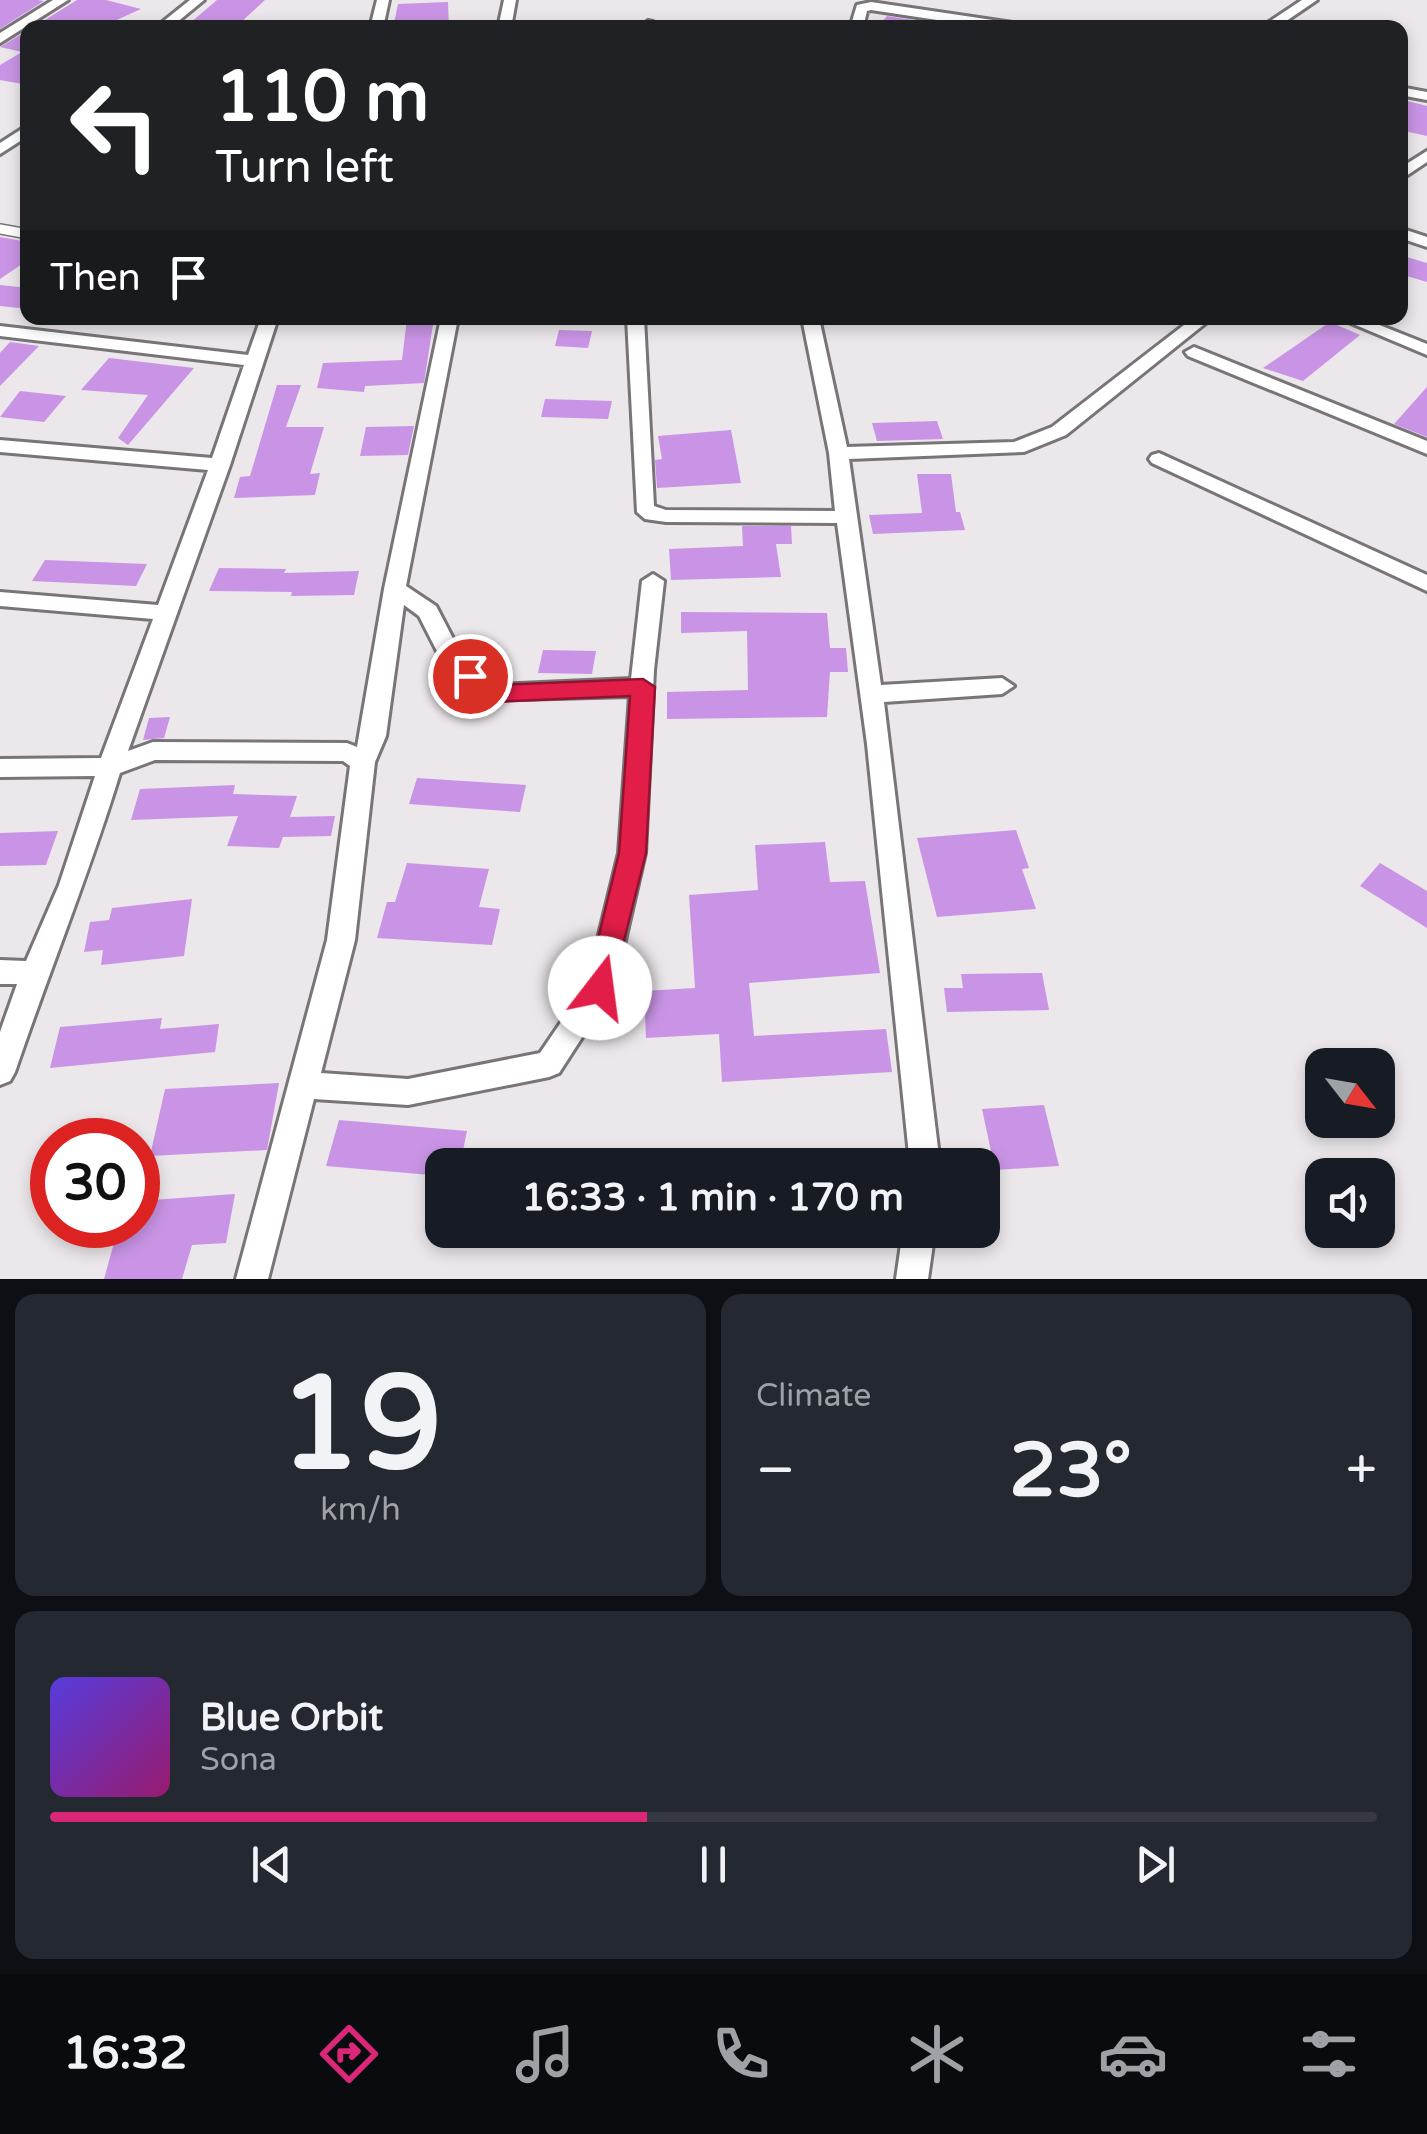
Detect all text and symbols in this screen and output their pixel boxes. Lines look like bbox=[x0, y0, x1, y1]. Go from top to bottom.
text: 110 m bbox=[215, 56, 429, 140]
icon: left bbox=[50, 60, 180, 190]
text: Turn left bbox=[215, 141, 394, 195]
icon: arrive bbox=[161, 250, 216, 305]
text: Then bbox=[50, 255, 141, 301]
pin bbox=[428, 634, 513, 719]
icon: arrive bbox=[443, 649, 498, 704]
position arrow bbox=[548, 936, 652, 1040]
north arrow bbox=[1305, 1048, 1395, 1138]
map controls bbox=[1305, 1048, 1395, 1248]
speed limit sign: 30 bbox=[30, 1118, 160, 1248]
button: sound bbox=[1305, 1158, 1395, 1248]
text: 16:33 · 1 min · 170 m bbox=[521, 1175, 904, 1221]
text: 19 bbox=[279, 1348, 442, 1504]
text: Climate bbox=[756, 1377, 871, 1415]
text: 23° bbox=[1009, 1426, 1132, 1516]
text: − bbox=[756, 1438, 795, 1504]
text: + bbox=[1346, 1438, 1377, 1504]
text: km/h bbox=[320, 1491, 401, 1529]
text: Blue Orbit bbox=[200, 1695, 383, 1741]
text: Sona bbox=[200, 1741, 277, 1779]
icon: previous bbox=[244, 1837, 299, 1892]
icon: pause bbox=[686, 1837, 741, 1892]
icon: next bbox=[1128, 1837, 1183, 1892]
icon: directions bbox=[314, 2019, 384, 2089]
icon: music bbox=[510, 2019, 580, 2089]
icon: phone bbox=[706, 2019, 776, 2089]
icon: climate bbox=[902, 2019, 972, 2089]
icon: car bbox=[1098, 2019, 1168, 2089]
icon: filters bbox=[1294, 2019, 1364, 2089]
text: 16:32 bbox=[63, 2027, 188, 2081]

